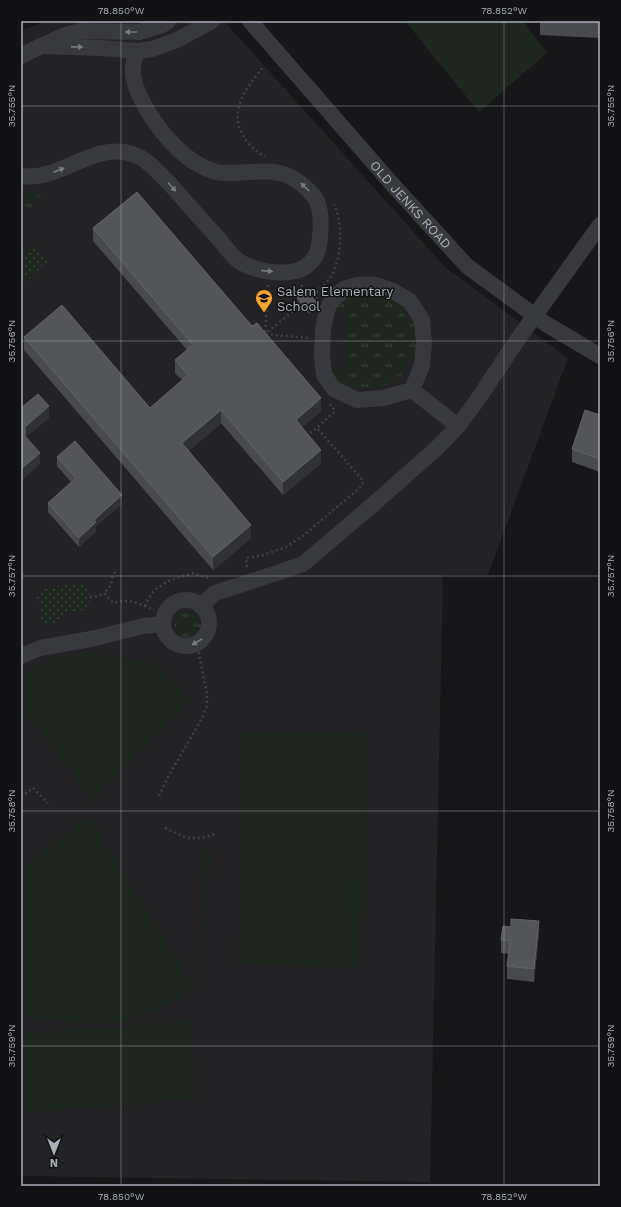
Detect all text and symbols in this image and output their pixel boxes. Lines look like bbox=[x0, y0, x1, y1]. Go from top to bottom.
text: 78.850°W bbox=[98, 5, 145, 16]
text: 78.852°W bbox=[481, 5, 528, 16]
one-way arrow bbox=[124, 29, 137, 35]
one-way arrow bbox=[71, 44, 84, 50]
text: 35.755°N bbox=[6, 85, 17, 127]
text: 35.755°N bbox=[605, 85, 616, 127]
street label: OLD JENKS ROAD bbox=[367, 157, 455, 251]
one-way arrow bbox=[53, 166, 65, 172]
one-way arrow bbox=[168, 182, 177, 192]
one-way arrow bbox=[300, 182, 310, 192]
one-way arrow bbox=[261, 268, 273, 274]
place label: Salem Elementary School bbox=[277, 284, 394, 314]
school or university icon: Salem Elementary School bbox=[254, 288, 274, 313]
text: 35.756°N bbox=[6, 320, 17, 362]
text: 35.756°N bbox=[605, 320, 616, 362]
text: 35.757°N bbox=[6, 555, 17, 597]
text: 35.757°N bbox=[605, 555, 616, 597]
one-way arrow bbox=[192, 638, 203, 645]
text: 35.758°N bbox=[6, 790, 17, 832]
text: 35.758°N bbox=[605, 790, 616, 832]
text: 35.759°N bbox=[6, 1025, 17, 1067]
text: 35.759°N bbox=[605, 1025, 616, 1067]
north arrow bbox=[34, 1133, 74, 1173]
text: N bbox=[50, 1156, 58, 1169]
text: 78.850°W bbox=[98, 1191, 145, 1202]
text: 78.852°W bbox=[481, 1191, 528, 1202]

